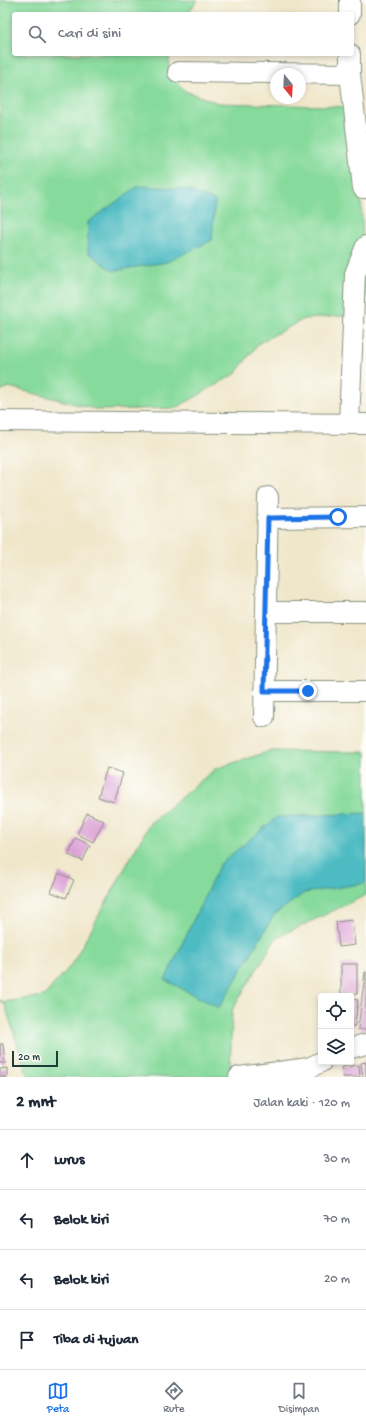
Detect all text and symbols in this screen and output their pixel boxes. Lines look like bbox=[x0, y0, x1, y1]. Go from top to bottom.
search box bbox=[12, 12, 354, 56]
icon: search bbox=[26, 23, 48, 45]
text: Cari di sini bbox=[58, 25, 121, 43]
north arrow bbox=[270, 68, 306, 104]
route start bbox=[329, 508, 347, 526]
route end bbox=[299, 682, 317, 700]
map controls bbox=[318, 993, 354, 1065]
button: locate bbox=[318, 993, 354, 1029]
button: layers bbox=[318, 1029, 354, 1065]
scale bar bbox=[12, 1049, 58, 1068]
text: 20 m bbox=[18, 1052, 40, 1064]
text: 2 mnt bbox=[16, 1093, 55, 1113]
text: Jalan kaki · 120 m bbox=[253, 1096, 350, 1111]
icon: ahead bbox=[16, 1149, 38, 1171]
text: Lurus bbox=[54, 1151, 84, 1169]
text: 30 m bbox=[324, 1152, 350, 1167]
icon: left bbox=[16, 1209, 38, 1231]
text: Belok kiri bbox=[54, 1211, 109, 1229]
text: 70 m bbox=[324, 1212, 350, 1227]
icon: left bbox=[16, 1269, 38, 1291]
text: Belok kiri bbox=[54, 1271, 109, 1289]
text: 20 m bbox=[324, 1272, 350, 1287]
icon: arrive bbox=[16, 1329, 38, 1351]
text: Tiba di tujuan bbox=[54, 1331, 138, 1349]
tab: Peta bbox=[47, 1380, 69, 1416]
tab: Rute bbox=[163, 1380, 185, 1416]
tab: Disimpan bbox=[279, 1380, 319, 1416]

